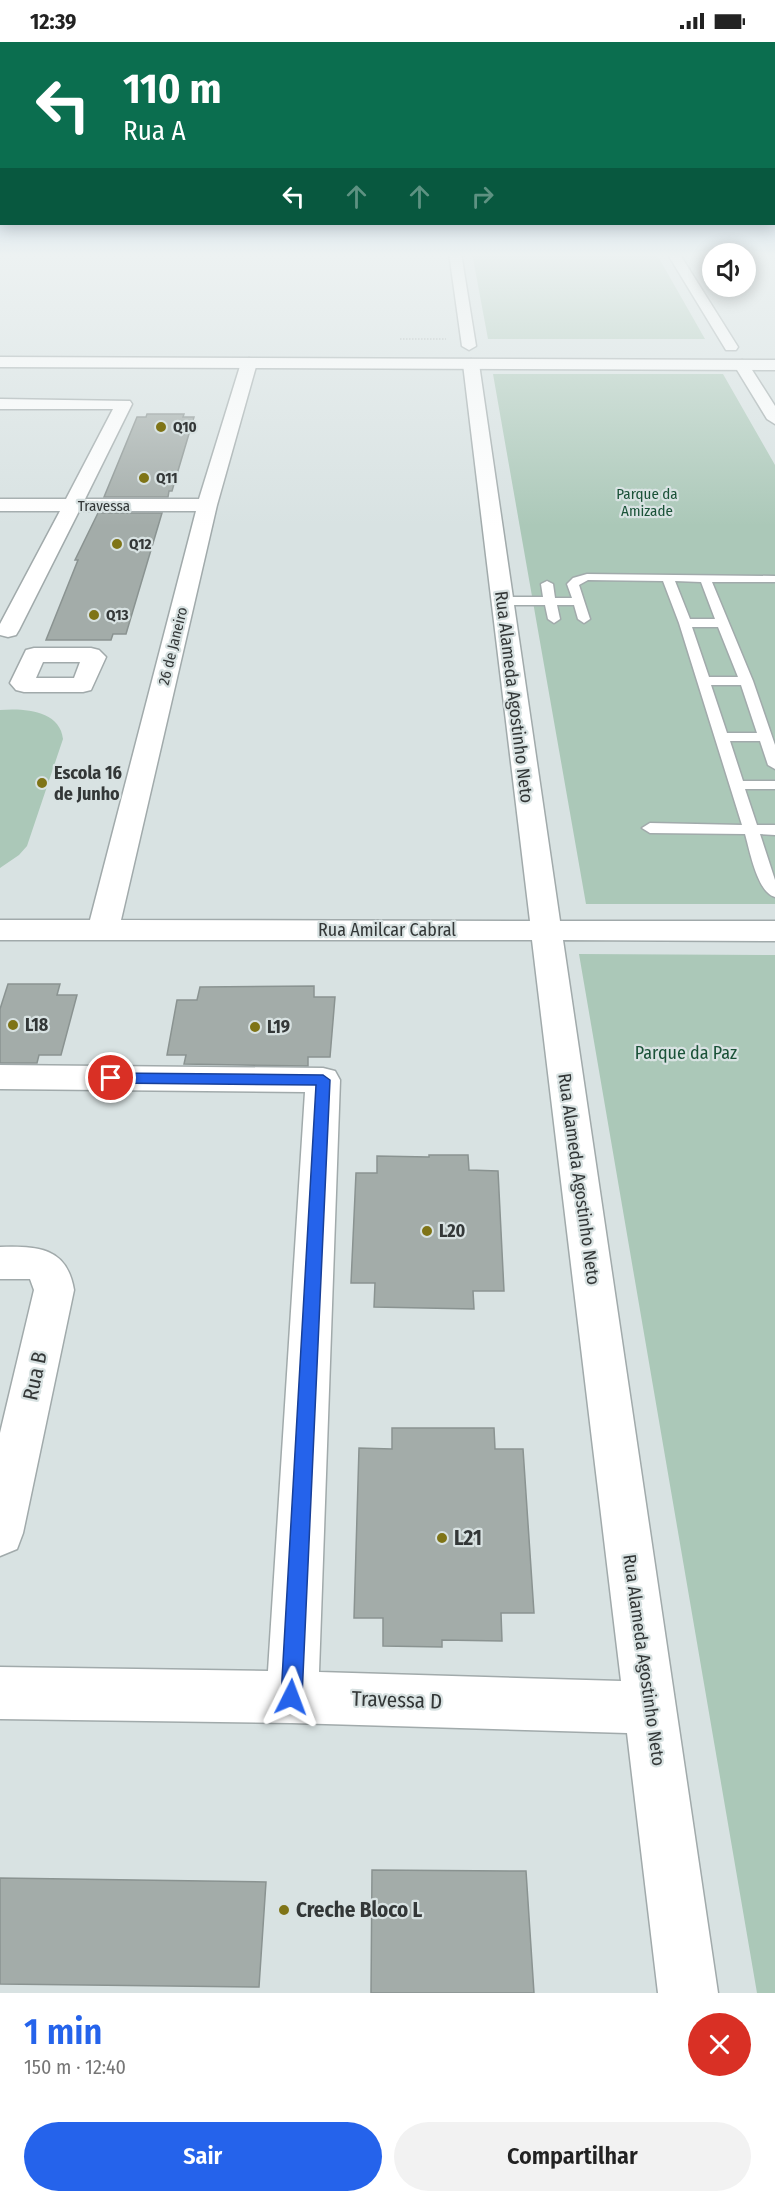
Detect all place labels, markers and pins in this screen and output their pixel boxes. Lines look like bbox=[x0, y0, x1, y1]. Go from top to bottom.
place label: Q10 bbox=[173, 418, 197, 436]
marker: Q10 bbox=[154, 420, 168, 434]
place label: Q11 bbox=[156, 469, 178, 487]
marker: Q11 bbox=[137, 471, 151, 485]
place label: Q12 bbox=[129, 535, 152, 553]
marker: Q12 bbox=[110, 537, 124, 551]
place label: Q13 bbox=[106, 606, 129, 624]
marker: Q13 bbox=[87, 608, 101, 622]
place label: Escola 16 de Junho bbox=[54, 762, 122, 805]
marker: Escola 16 de Junho bbox=[35, 776, 49, 790]
place label: L18 bbox=[25, 1014, 49, 1036]
place label: L19 bbox=[267, 1016, 290, 1038]
marker: L18 bbox=[6, 1018, 20, 1032]
marker: L19 bbox=[248, 1020, 262, 1034]
pin bbox=[85, 1052, 136, 1103]
place label: L20 bbox=[439, 1220, 466, 1242]
marker: L20 bbox=[420, 1224, 434, 1238]
place label: L21 bbox=[454, 1525, 482, 1551]
marker: L21 bbox=[435, 1531, 449, 1545]
place label: Creche Bloco L bbox=[296, 1897, 423, 1923]
marker: Creche Bloco L bbox=[277, 1903, 291, 1917]

